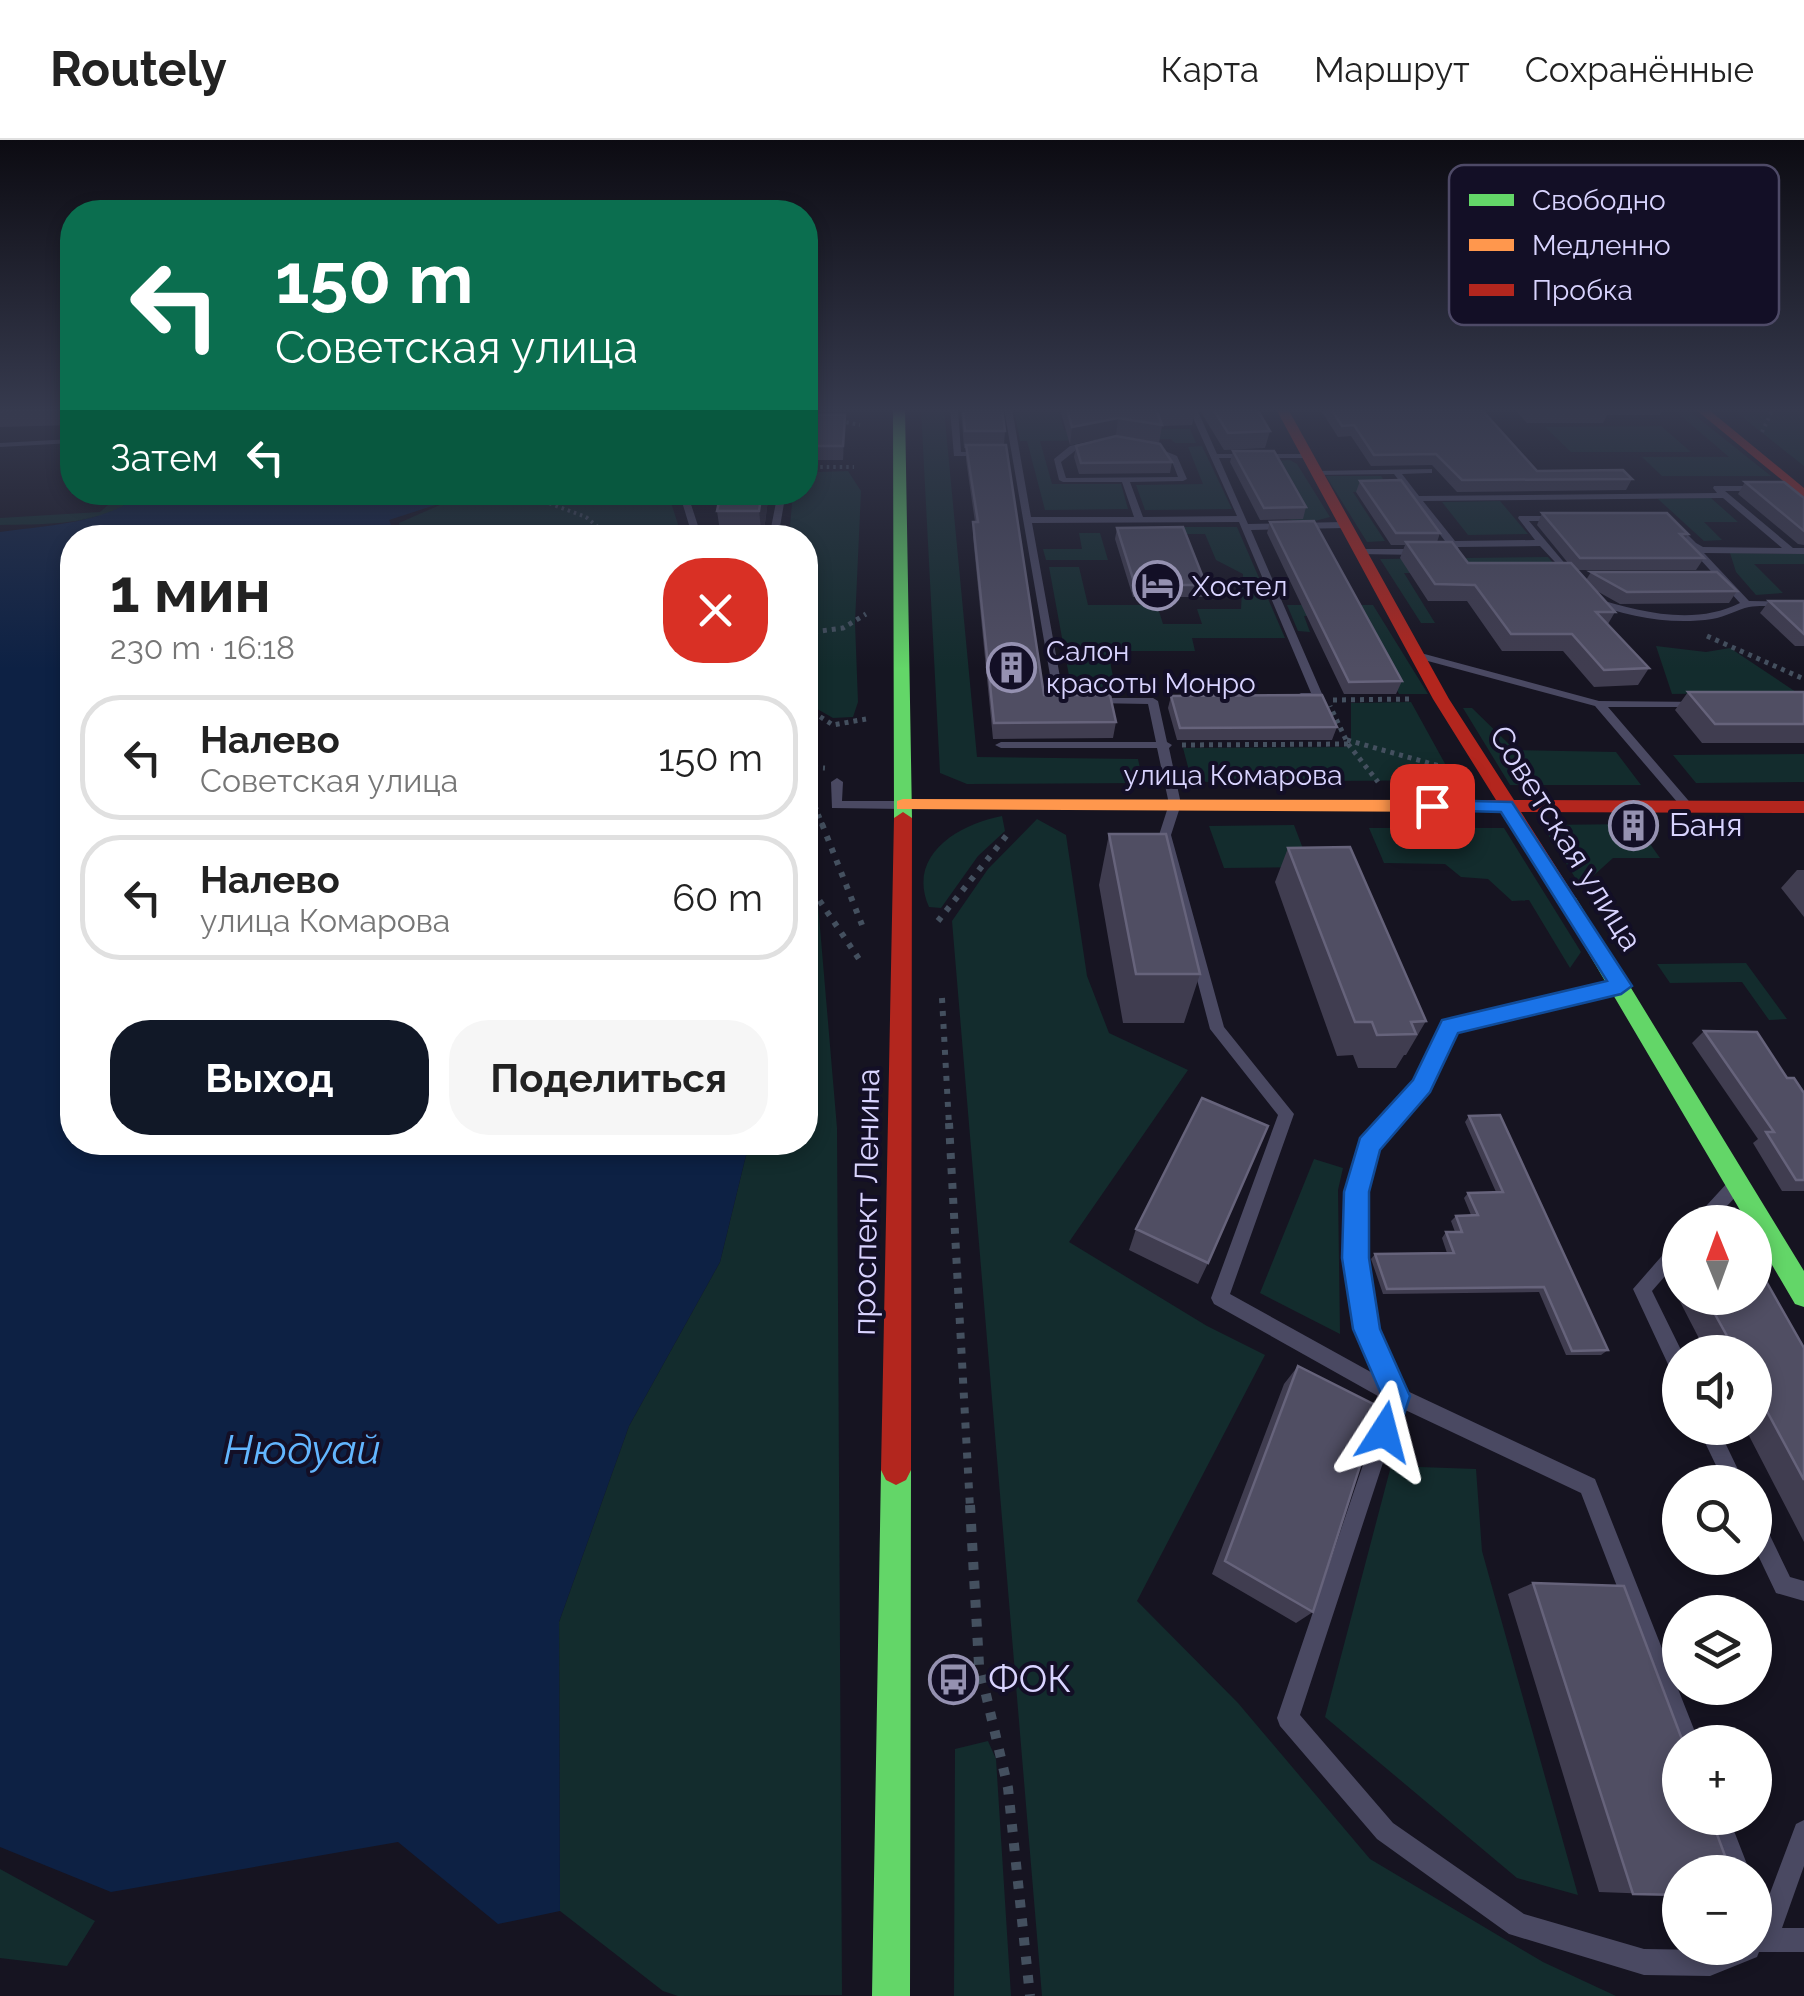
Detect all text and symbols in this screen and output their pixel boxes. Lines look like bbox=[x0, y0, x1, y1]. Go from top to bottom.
text: Routely bbox=[50, 41, 227, 97]
text: Карта bbox=[1161, 49, 1259, 90]
text: Маршрут bbox=[1314, 49, 1470, 90]
text: Сохранённые bbox=[1525, 49, 1754, 90]
legend bbox=[1449, 165, 1779, 325]
text: Свободно bbox=[1532, 184, 1666, 217]
text: Медленно bbox=[1532, 229, 1671, 262]
text: 150 m bbox=[275, 237, 473, 319]
icon: left bbox=[110, 240, 240, 370]
text: Пробка bbox=[1532, 274, 1633, 307]
text: Советская улица bbox=[275, 321, 638, 374]
icon: left bbox=[238, 430, 293, 485]
text: Затем bbox=[110, 435, 218, 480]
text: 1 мин bbox=[110, 556, 271, 626]
button: close bbox=[663, 558, 768, 663]
hotel icon: Хостел bbox=[1131, 560, 1183, 612]
place label: Хостел bbox=[1192, 570, 1287, 603]
text: 230 m · 16:18 bbox=[110, 629, 295, 666]
place label: Салон красоты Монро bbox=[1046, 635, 1256, 700]
building icon: Салон красоты Монро bbox=[985, 641, 1037, 693]
text: Налево bbox=[200, 717, 340, 762]
street label: Советская улица bbox=[1482, 718, 1651, 957]
icon: left bbox=[115, 730, 170, 785]
text: 150 m bbox=[658, 735, 763, 780]
street label: улица Комарова bbox=[1124, 759, 1342, 792]
text: Советская улица bbox=[200, 762, 458, 799]
pin bbox=[1390, 764, 1475, 849]
icon: arrive bbox=[1405, 779, 1460, 834]
building icon: Баня bbox=[1608, 799, 1660, 851]
place label: Баня bbox=[1669, 806, 1743, 843]
text: Налево bbox=[200, 857, 340, 902]
icon: left bbox=[115, 870, 170, 925]
text: 60 m bbox=[672, 875, 763, 920]
text: улица Комарова bbox=[200, 902, 450, 939]
button: Выход bbox=[110, 1020, 429, 1135]
button: Поделиться bbox=[449, 1020, 768, 1135]
street label: проспект Ленина bbox=[845, 1068, 886, 1336]
north arrow bbox=[1662, 1205, 1772, 1315]
map controls bbox=[1662, 1205, 1772, 1965]
button: sound bbox=[1662, 1335, 1772, 1445]
position arrow bbox=[1332, 1380, 1436, 1484]
water label: Нюдуай bbox=[223, 1425, 381, 1474]
button: search bbox=[1662, 1465, 1772, 1575]
button: layers bbox=[1662, 1595, 1772, 1705]
bus stop icon: ФОК bbox=[927, 1653, 979, 1705]
place label: ФОК bbox=[988, 1656, 1071, 1701]
button: + bbox=[1662, 1725, 1772, 1835]
button: − bbox=[1662, 1855, 1772, 1965]

